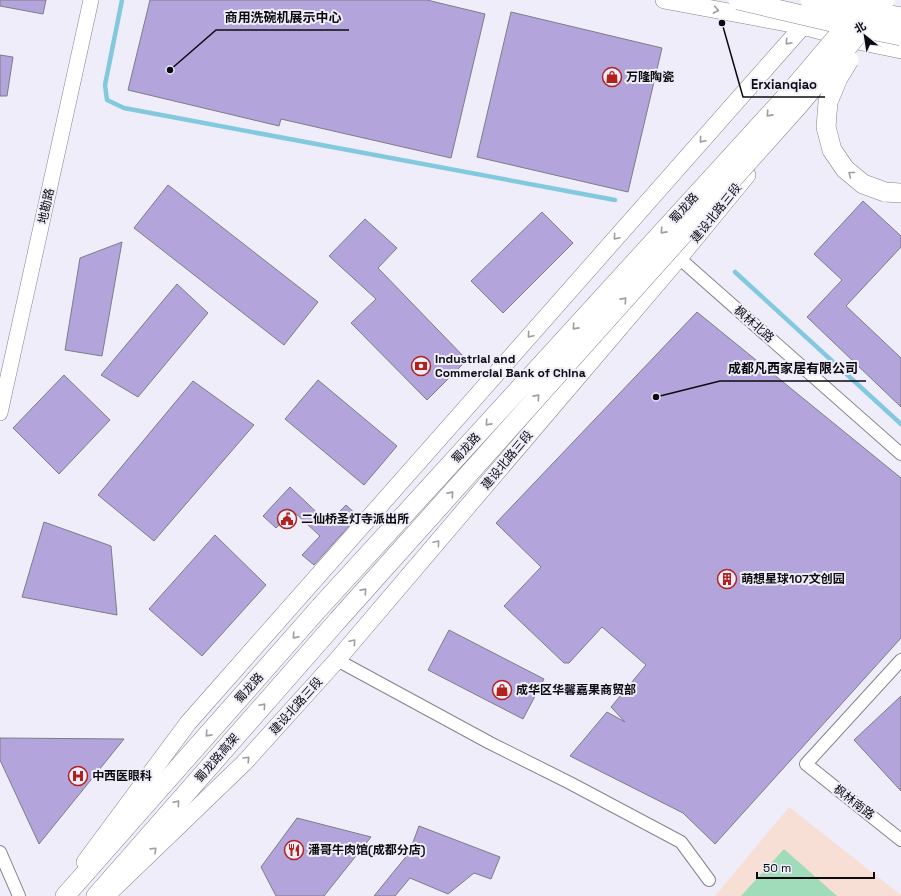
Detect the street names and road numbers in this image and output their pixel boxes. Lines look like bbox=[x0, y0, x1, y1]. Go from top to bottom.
street label: 建设北路三段 bbox=[687, 180, 745, 246]
street label: 地勘路 bbox=[34, 187, 58, 225]
street label: 蜀龙路 bbox=[666, 189, 702, 227]
street label: 枫林北路 bbox=[731, 302, 777, 346]
street label: 建设北路三段 bbox=[478, 427, 536, 493]
street label: 蜀龙路 bbox=[448, 429, 484, 467]
street label: 蜀龙路 bbox=[231, 669, 267, 707]
street label: 建设北路三段 bbox=[266, 674, 326, 738]
street label: 蜀龙路高架 bbox=[191, 730, 243, 786]
street label: 枫林南路 bbox=[830, 781, 878, 823]

